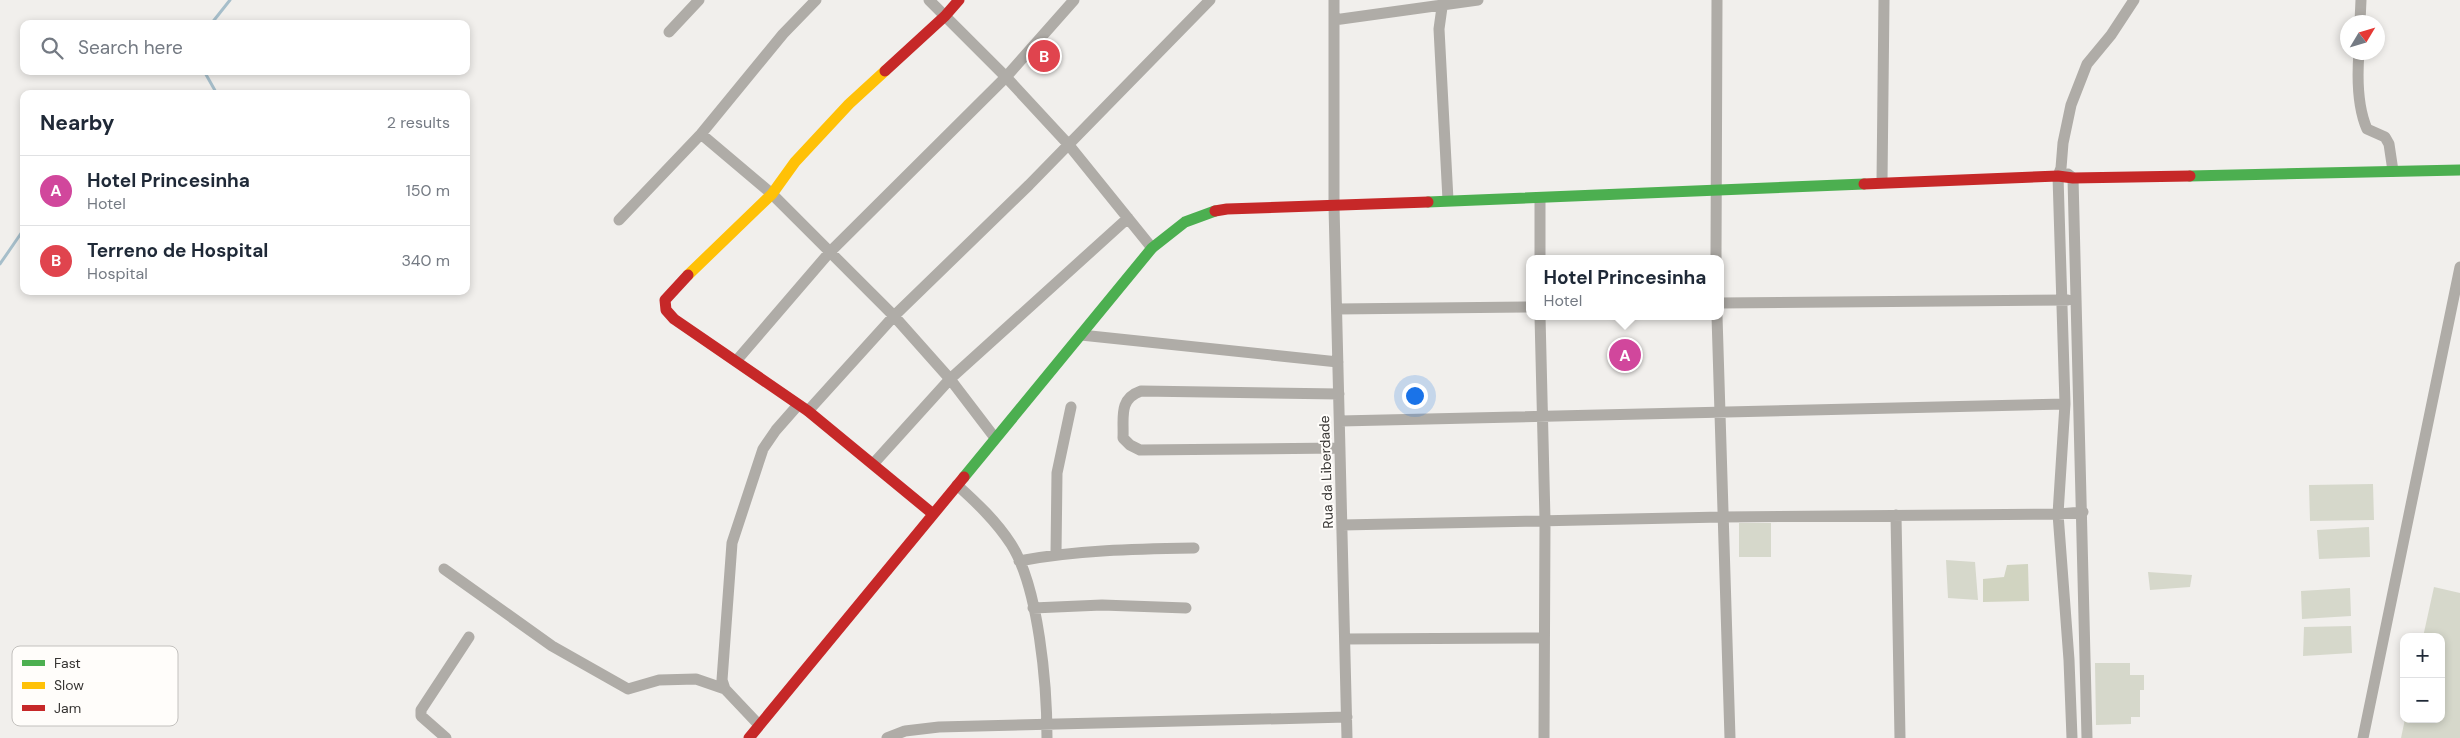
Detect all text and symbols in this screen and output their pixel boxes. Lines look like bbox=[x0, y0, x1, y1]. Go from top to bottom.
north arrow bbox=[2340, 15, 2385, 60]
search box bbox=[20, 20, 470, 75]
icon: search bbox=[38, 34, 66, 62]
text: Search here bbox=[78, 35, 183, 60]
pin: B bbox=[1028, 37, 1060, 75]
text: Nearby bbox=[40, 109, 114, 137]
text: 2 results bbox=[387, 112, 450, 133]
text: Hotel Princesinha bbox=[87, 168, 250, 193]
text: A bbox=[50, 180, 62, 201]
text: 150 m bbox=[406, 180, 450, 201]
text: Hotel bbox=[87, 193, 126, 214]
text: Terreno de Hospital bbox=[87, 238, 268, 263]
text: B bbox=[51, 250, 61, 271]
text: 340 m bbox=[401, 250, 450, 271]
popup bbox=[1526, 255, 1724, 320]
text: Hospital bbox=[87, 263, 148, 284]
text: Hotel Princesinha bbox=[1544, 265, 1707, 290]
text: Hotel bbox=[1544, 290, 1582, 311]
pin: A bbox=[1609, 336, 1641, 374]
your location bbox=[1402, 383, 1428, 409]
street label: Rua da Liberdade bbox=[1315, 415, 1337, 529]
map controls bbox=[2400, 633, 2445, 723]
button: + bbox=[2400, 633, 2445, 678]
legend bbox=[12, 646, 178, 726]
text: Fast bbox=[54, 654, 81, 672]
text: Slow bbox=[54, 676, 84, 694]
button: − bbox=[2400, 678, 2445, 723]
text: Jam bbox=[54, 699, 81, 717]

